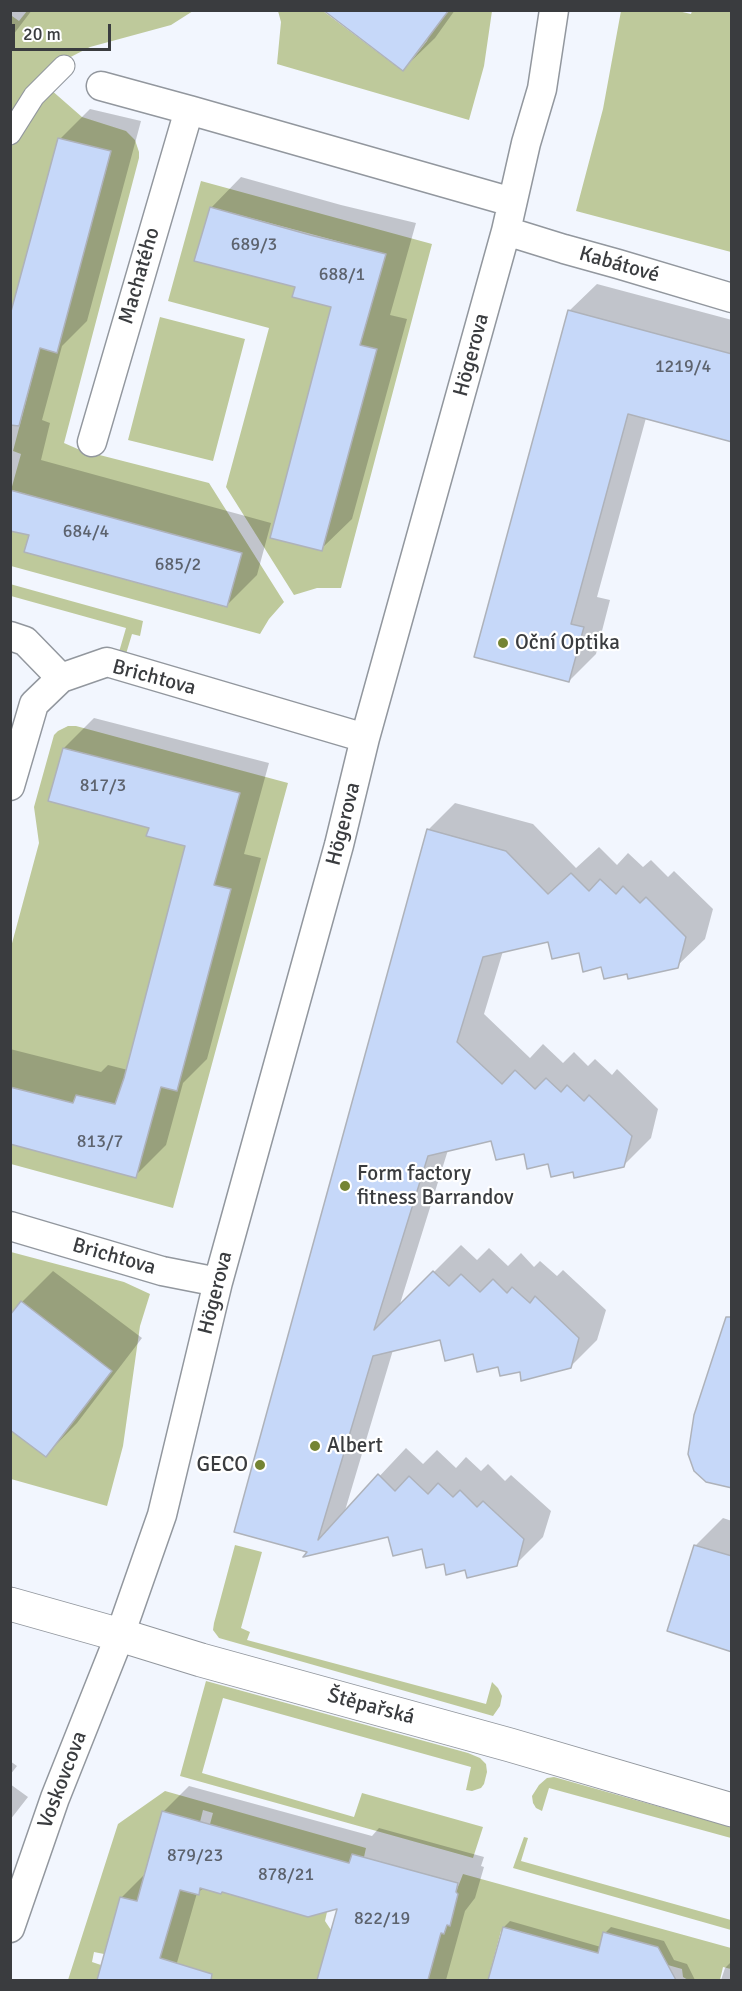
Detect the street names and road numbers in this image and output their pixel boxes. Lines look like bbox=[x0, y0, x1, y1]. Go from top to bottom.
street label: Machatého bbox=[114, 225, 166, 327]
street label: Kabátové bbox=[576, 242, 662, 288]
street label: Högerova bbox=[449, 311, 495, 399]
street label: Brichtova bbox=[109, 655, 199, 701]
street label: Högerova bbox=[322, 780, 366, 868]
street label: Brichtova bbox=[69, 1233, 159, 1281]
street label: Högerova bbox=[194, 1249, 238, 1337]
street label: Štěpařská bbox=[325, 1683, 417, 1731]
street label: Voskovcova bbox=[33, 1728, 93, 1832]

